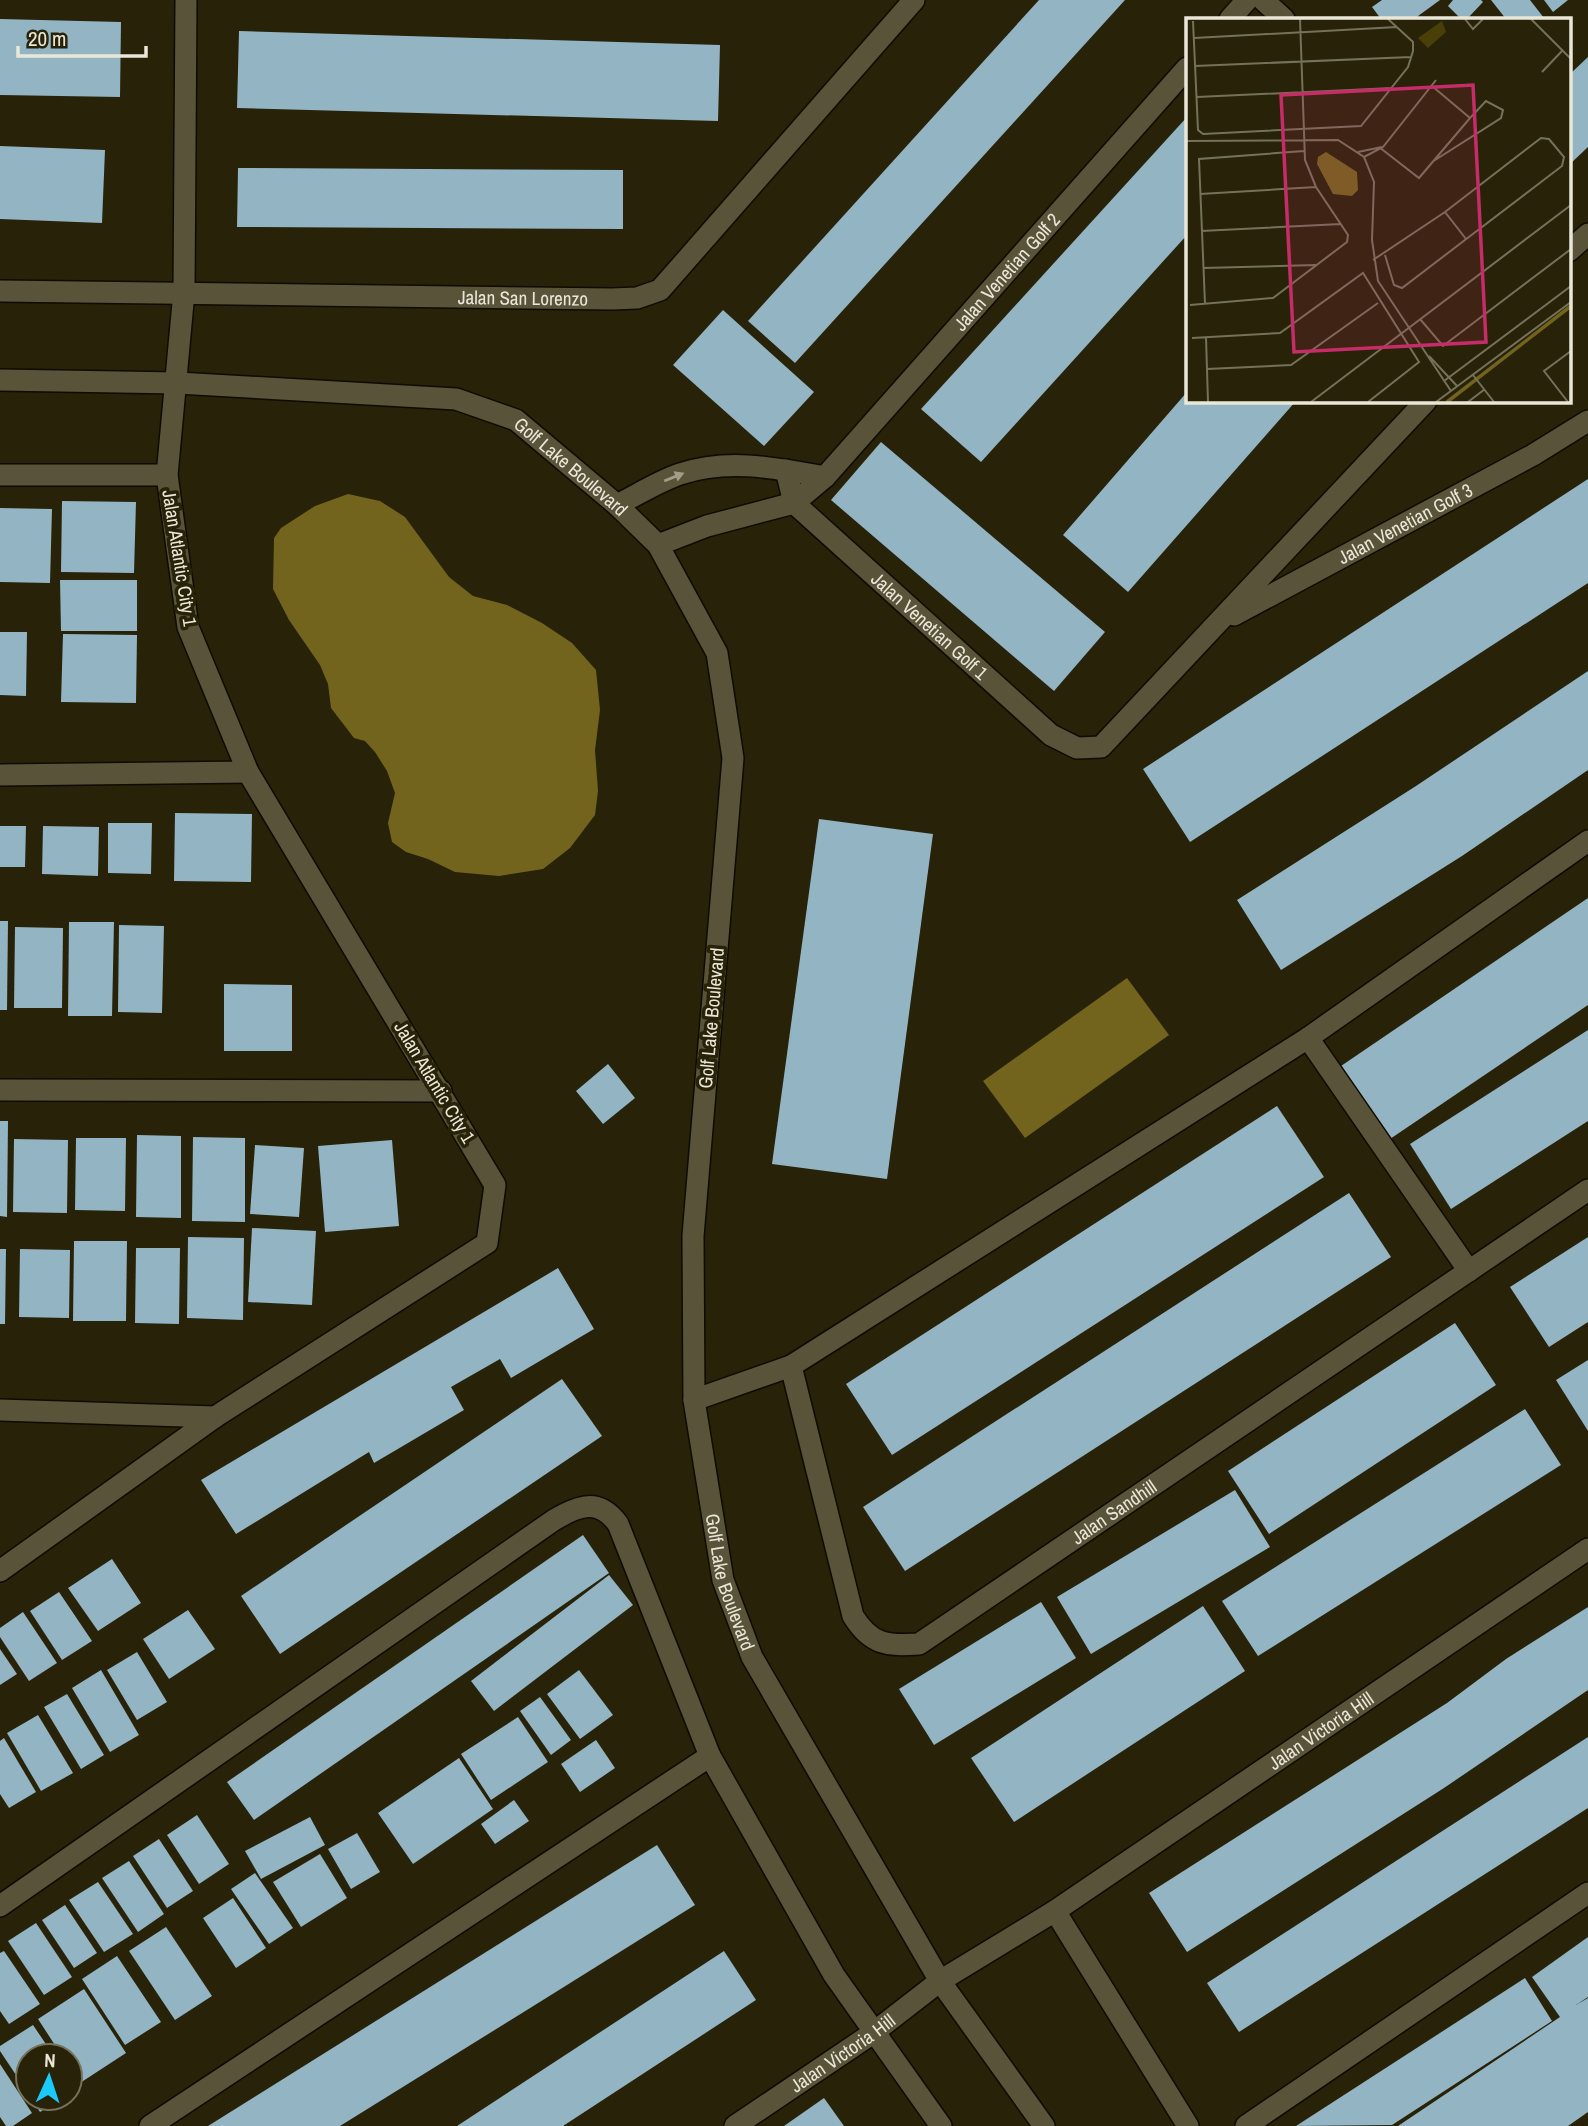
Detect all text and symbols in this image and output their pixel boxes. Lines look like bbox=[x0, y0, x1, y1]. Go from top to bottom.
scale bar bbox=[18, 14, 145, 58]
inset map bbox=[1186, 18, 1570, 402]
text: 20 m bbox=[28, 24, 66, 53]
street label: Jalan Venetian Golf 2 bbox=[947, 207, 1066, 336]
street label: Jalan San Lorenzo bbox=[458, 284, 588, 312]
street label: Golf Lake Boulevard bbox=[509, 411, 634, 522]
one-way arrow bbox=[664, 472, 685, 483]
street label: Jalan Venetian Golf 3 bbox=[1333, 477, 1477, 570]
street label: Jalan Atlantic City 1 bbox=[156, 488, 204, 628]
street label: Jalan Venetian Golf 1 bbox=[866, 566, 994, 686]
street label: Golf Lake Boulevard bbox=[692, 947, 730, 1089]
street label: Jalan Atlantic City 1 bbox=[388, 1016, 482, 1148]
street label: Jalan Sandhill bbox=[1066, 1474, 1162, 1550]
street label: Golf Lake Boulevard bbox=[699, 1512, 761, 1654]
street label: Jalan Victoria Hill bbox=[1263, 1686, 1378, 1776]
street label: Jalan Victoria Hill bbox=[785, 2008, 900, 2098]
north arrow bbox=[14, 2042, 84, 2112]
text: N bbox=[44, 2047, 56, 2073]

